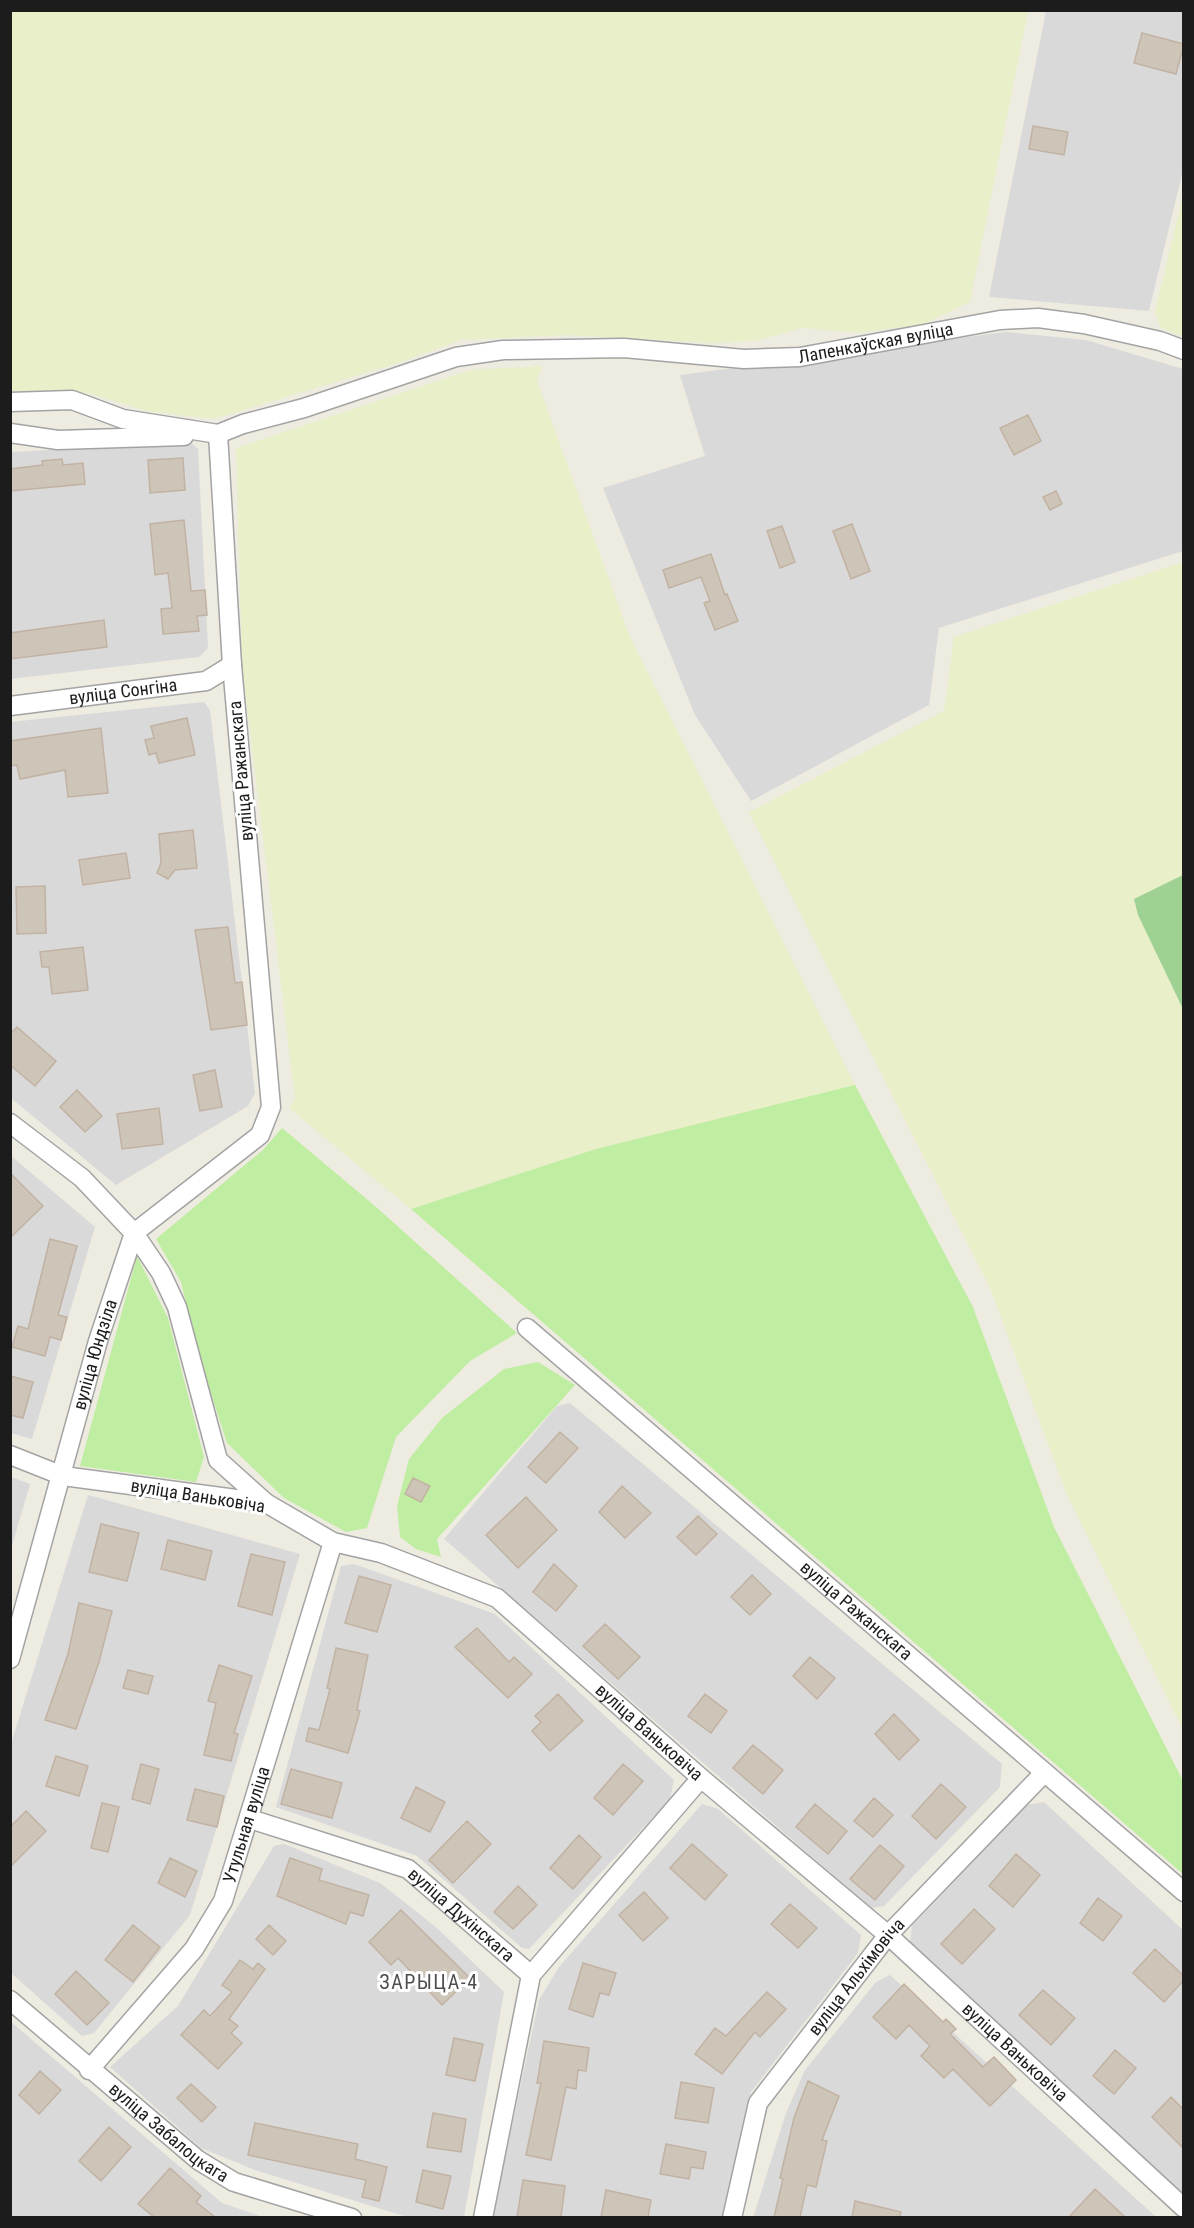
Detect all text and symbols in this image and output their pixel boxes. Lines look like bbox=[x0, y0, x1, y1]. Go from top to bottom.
street label: Лапенкаўская вуліца bbox=[797, 318, 955, 367]
street label: вуліца Сонгіна bbox=[68, 674, 178, 708]
street label: вуліца Ражанскага bbox=[224, 700, 257, 842]
street label: вуліца Юндзіла bbox=[68, 1297, 121, 1412]
street label: вуліца Ваньковіча bbox=[129, 1475, 267, 1516]
street label: вуліца Ражанскага bbox=[796, 1556, 917, 1664]
street label: вуліца Ваньковіча bbox=[592, 1679, 707, 1785]
street label: Утульная вуліца bbox=[218, 1764, 274, 1885]
street label: вуліца Духінскага bbox=[404, 1863, 519, 1966]
street label: вуліца Альхімовіча bbox=[803, 1914, 909, 2039]
district label: ЗАРЫЦА-4 bbox=[379, 1970, 479, 1994]
street label: вуліца Ваньковіча bbox=[958, 1998, 1072, 2106]
street label: вуліца Забалоцкага bbox=[105, 2078, 233, 2186]

